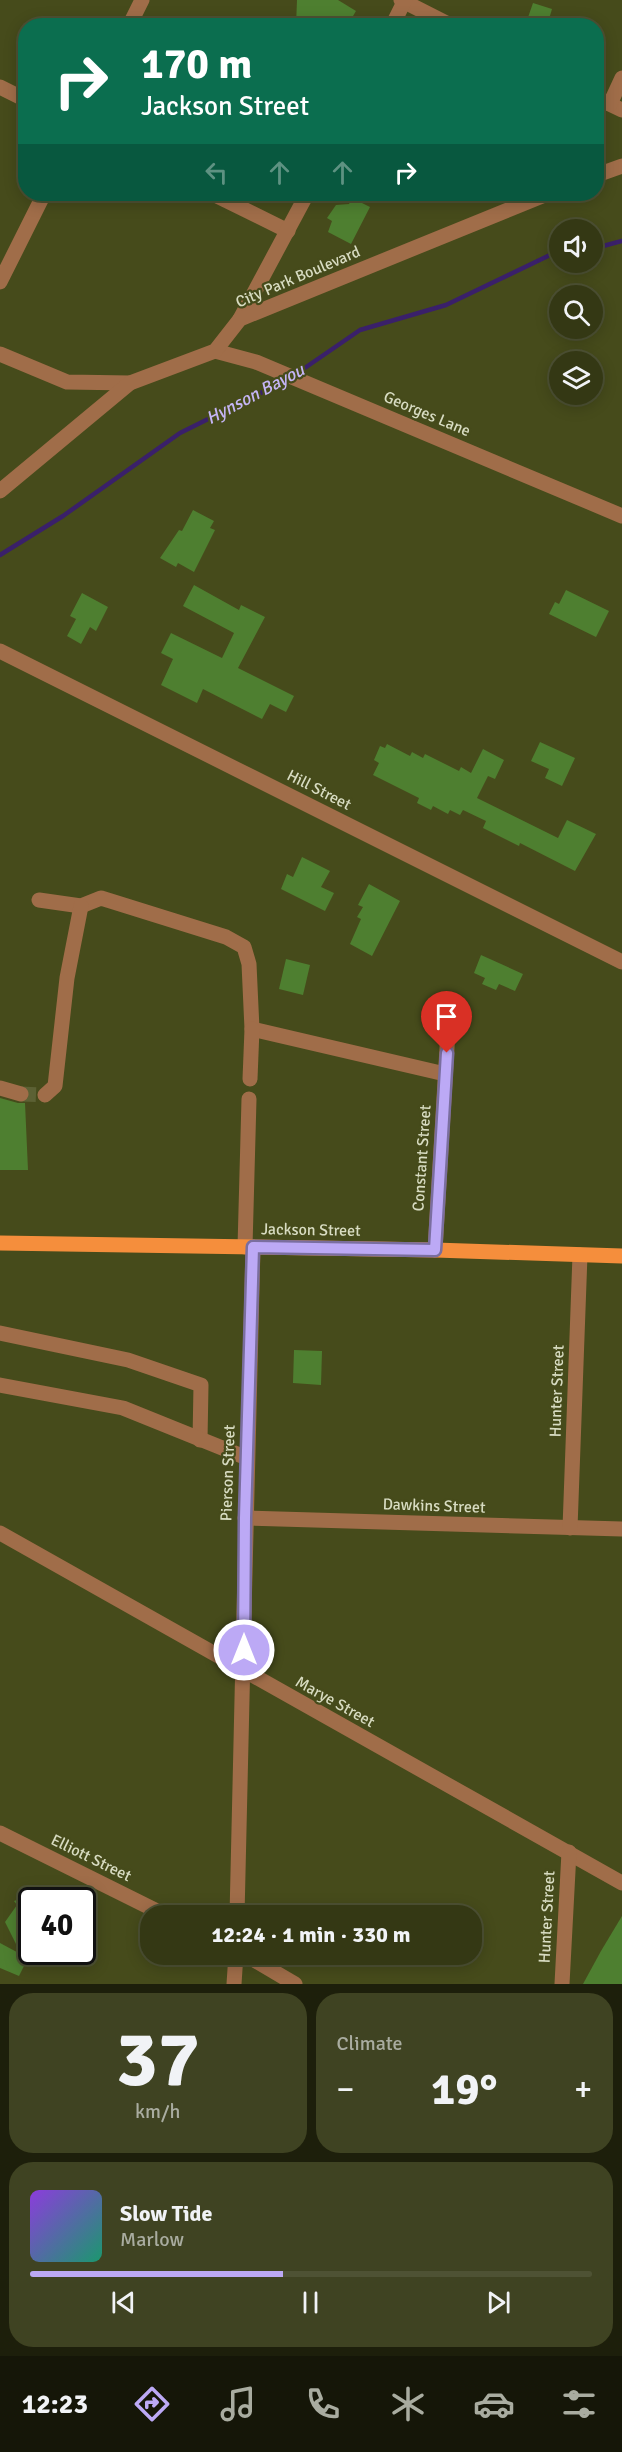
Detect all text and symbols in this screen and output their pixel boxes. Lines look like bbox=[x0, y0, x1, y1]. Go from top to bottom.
text: 170 m bbox=[141, 39, 252, 90]
icon: right bbox=[42, 42, 120, 120]
text: Jackson Street bbox=[141, 90, 309, 123]
icon: left bbox=[200, 156, 233, 189]
icon: ahead bbox=[263, 156, 296, 189]
icon: ahead bbox=[326, 156, 359, 189]
icon: right bbox=[389, 156, 422, 189]
map controls bbox=[549, 219, 603, 405]
button: sound bbox=[549, 219, 603, 273]
street label: City Park Boulevard bbox=[233, 242, 363, 312]
button: search bbox=[549, 285, 603, 339]
button: layers bbox=[549, 351, 603, 405]
water label: Hynson Bayou bbox=[202, 358, 309, 429]
street label: Georges Lane bbox=[381, 387, 473, 441]
street label: Hill Street bbox=[283, 765, 355, 815]
pin bbox=[421, 991, 472, 1053]
icon: arrive bbox=[430, 1000, 463, 1033]
street label: Constant Street bbox=[408, 1104, 436, 1212]
street label: Jackson Street bbox=[261, 1219, 361, 1241]
street label: Hunter Street bbox=[545, 1344, 569, 1438]
street label: Pierson Street bbox=[216, 1424, 240, 1522]
street label: Dawkins Street bbox=[382, 1494, 486, 1518]
position arrow bbox=[212, 1618, 276, 1682]
street label: Marye Street bbox=[292, 1672, 379, 1732]
street label: Elliott Street bbox=[47, 1830, 135, 1886]
street label: Hunter Street bbox=[535, 1870, 559, 1964]
speed limit sign: 40 bbox=[18, 1887, 96, 1965]
text: 12:24 · 1 min · 330 m bbox=[211, 1921, 411, 1948]
text: 37 bbox=[116, 2012, 200, 2108]
text: Climate bbox=[337, 2031, 402, 2056]
text: 19° bbox=[431, 2062, 498, 2117]
text: − bbox=[337, 2069, 354, 2110]
text: + bbox=[574, 2069, 592, 2110]
text: km/h bbox=[135, 2099, 180, 2124]
text: Slow Tide bbox=[120, 2200, 212, 2227]
text: Marlow bbox=[120, 2227, 184, 2252]
icon: previous bbox=[107, 2286, 140, 2319]
icon: pause bbox=[294, 2286, 327, 2319]
icon: next bbox=[482, 2286, 515, 2319]
icon: directions bbox=[131, 2383, 173, 2425]
icon: music bbox=[217, 2383, 259, 2425]
icon: phone bbox=[302, 2383, 344, 2425]
icon: climate bbox=[387, 2383, 429, 2425]
icon: car bbox=[473, 2383, 515, 2425]
icon: filters bbox=[558, 2383, 600, 2425]
text: 12:23 bbox=[22, 2388, 88, 2421]

